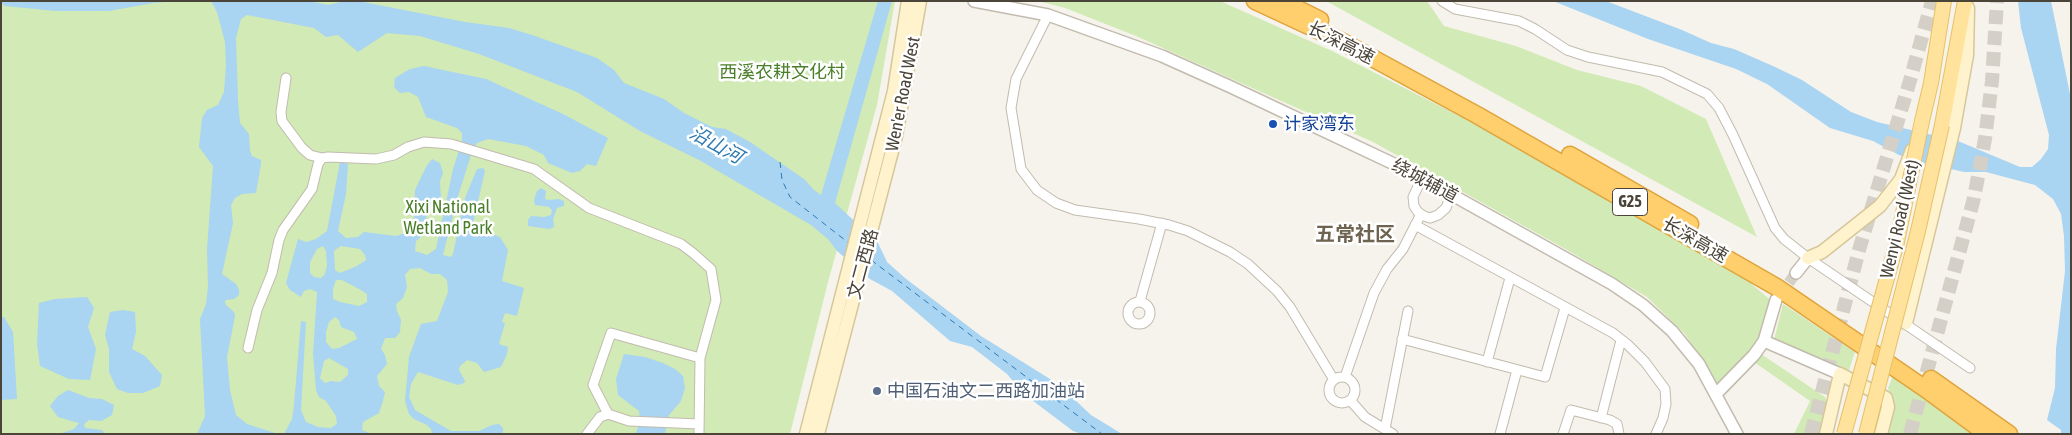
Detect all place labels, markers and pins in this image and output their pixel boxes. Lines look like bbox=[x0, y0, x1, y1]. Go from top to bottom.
place label: 计家湾东 bbox=[1283, 113, 1355, 135]
marker: 计家湾东 bbox=[1267, 118, 1279, 130]
place label: 中国石油文二西路加油站 bbox=[887, 380, 1085, 402]
marker: 中国石油文二西路加油站 bbox=[871, 385, 883, 397]

